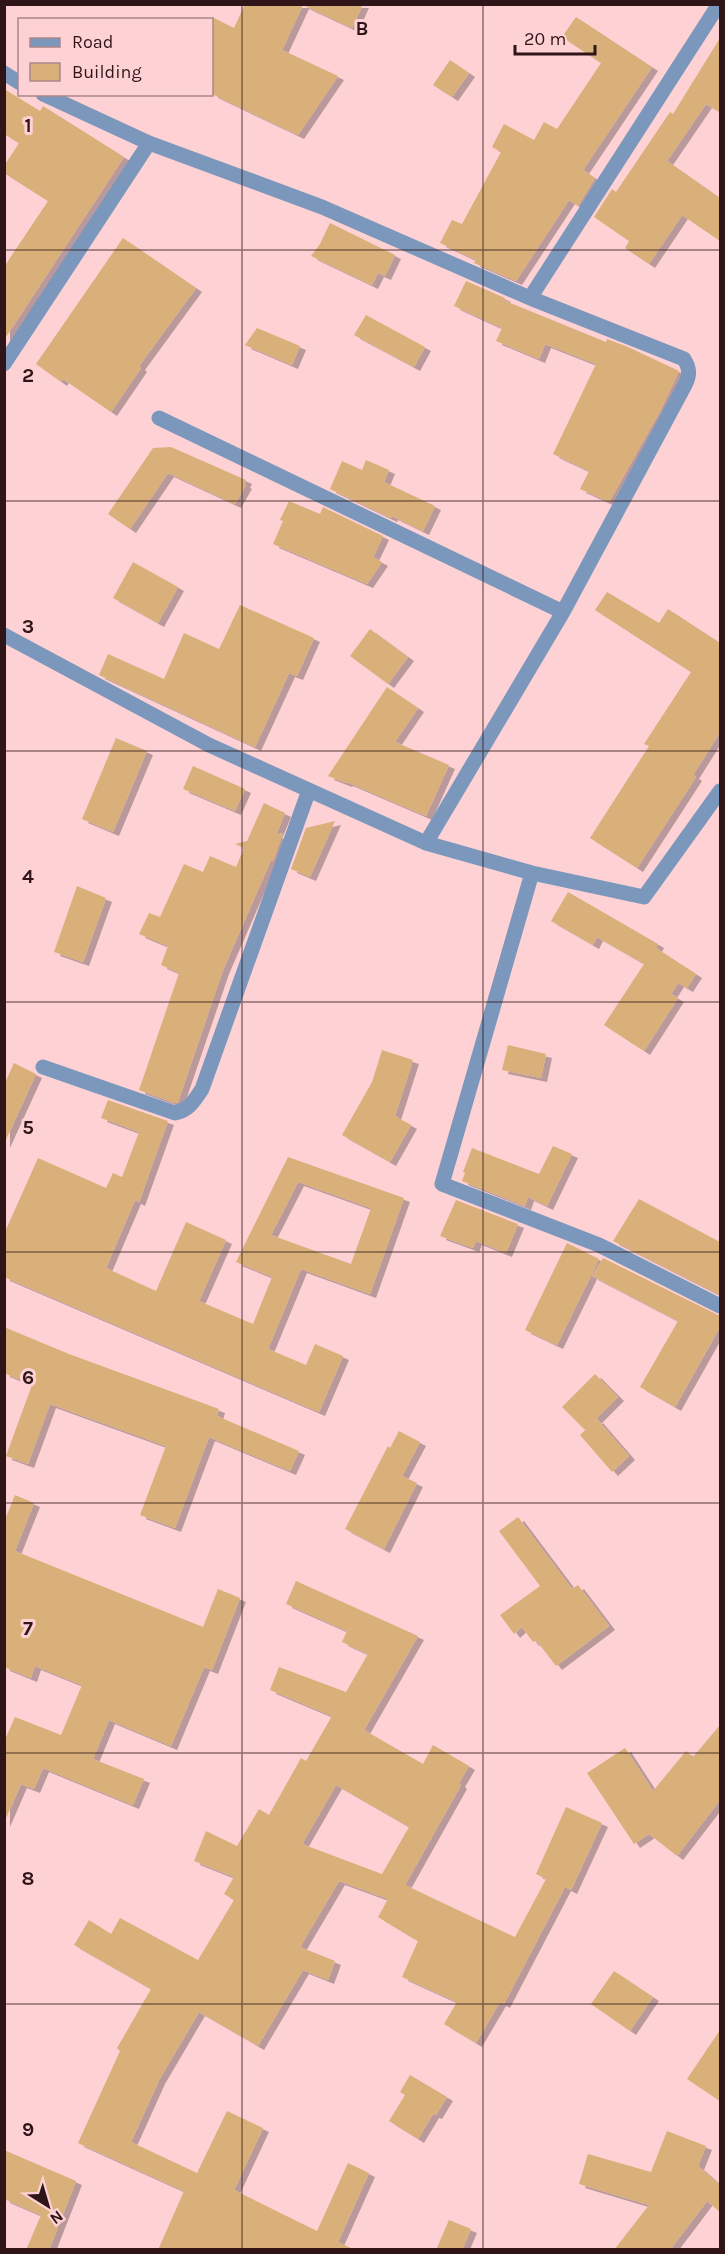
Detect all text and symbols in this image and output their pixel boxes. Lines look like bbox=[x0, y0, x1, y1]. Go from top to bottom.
text: B bbox=[356, 17, 368, 40]
legend bbox=[18, 18, 213, 96]
scale bar bbox=[515, 18, 594, 56]
text: 20 m bbox=[524, 28, 566, 50]
text: Road bbox=[72, 31, 113, 53]
text: Building bbox=[72, 61, 142, 83]
text: 1 bbox=[24, 114, 32, 137]
text: 2 bbox=[22, 364, 34, 387]
text: 3 bbox=[22, 615, 34, 638]
text: 4 bbox=[22, 865, 34, 888]
text: 5 bbox=[22, 1116, 34, 1139]
text: 6 bbox=[22, 1366, 34, 1389]
text: 7 bbox=[23, 1617, 33, 1640]
text: 8 bbox=[22, 1867, 34, 1890]
text: 9 bbox=[22, 2118, 34, 2141]
north arrow bbox=[18, 2176, 78, 2236]
text: N bbox=[46, 2207, 67, 2229]

